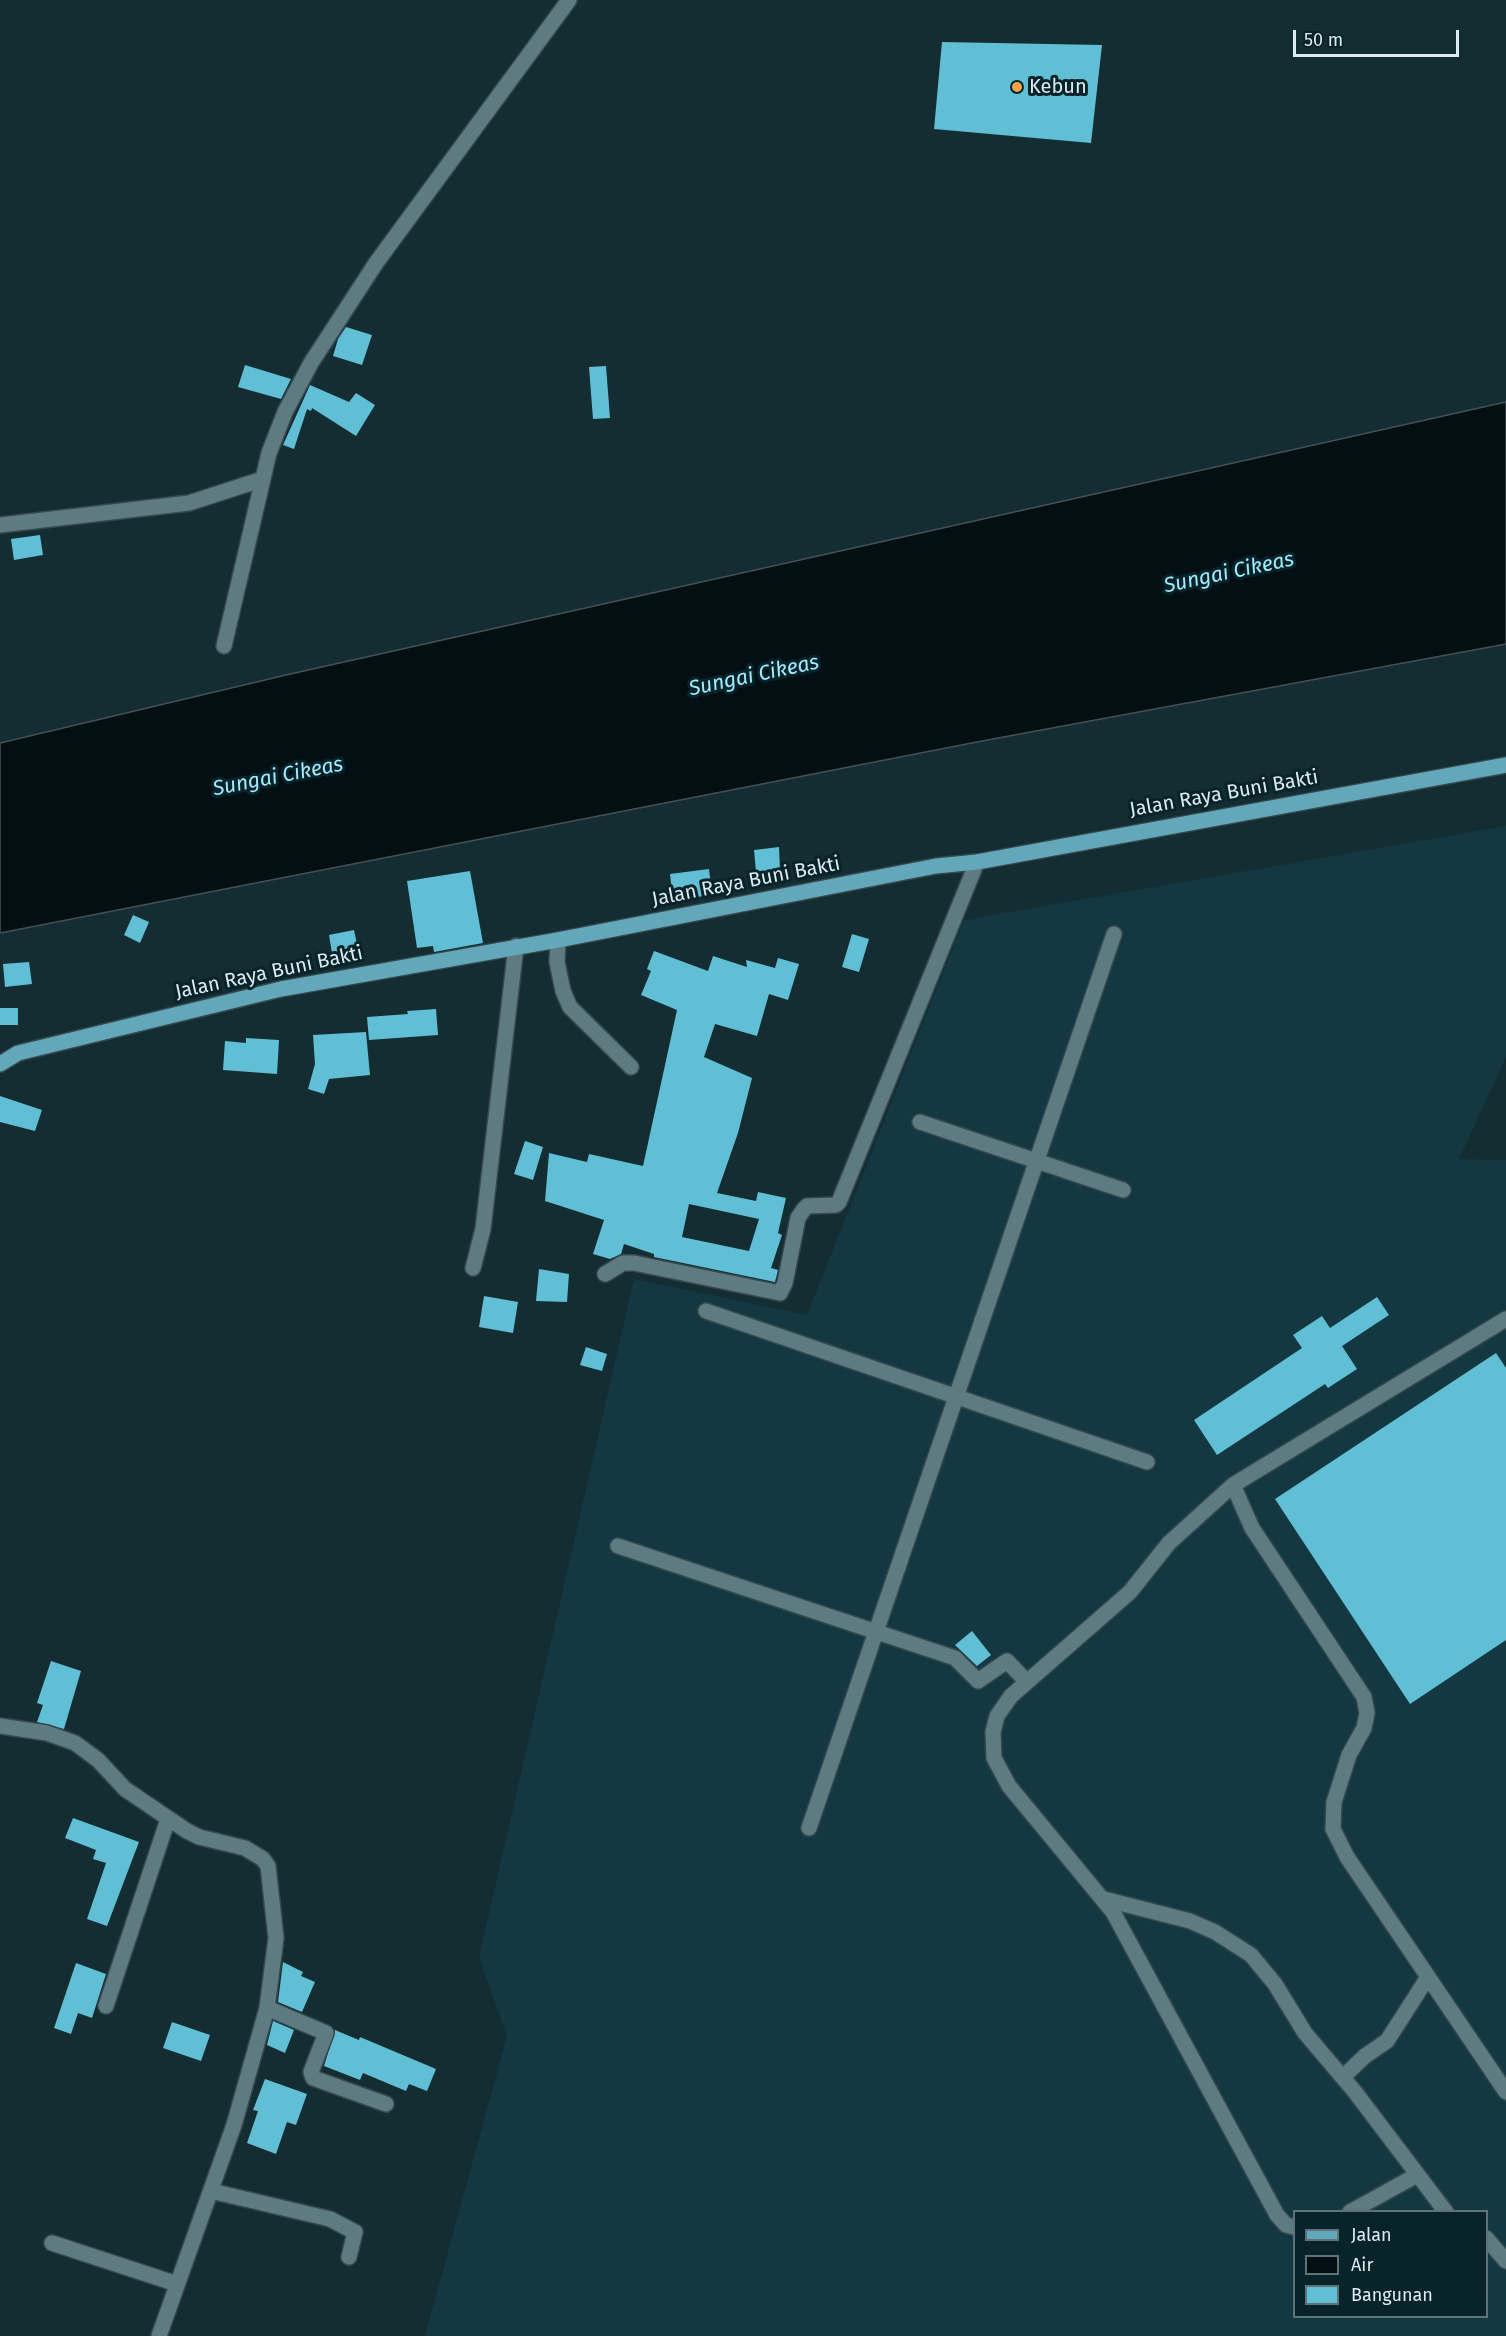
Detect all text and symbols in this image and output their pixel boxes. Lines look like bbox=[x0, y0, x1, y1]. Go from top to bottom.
scale bar bbox=[1296, 18, 1462, 56]
text: 50 m bbox=[1304, 29, 1343, 51]
place label: Kebun bbox=[1029, 75, 1087, 99]
marker: Kebun bbox=[1010, 80, 1024, 94]
water label: Sungai Cikeas bbox=[1162, 547, 1296, 599]
water label: Sungai Cikeas bbox=[687, 650, 821, 702]
water label: Sungai Cikeas bbox=[211, 752, 345, 802]
street label: Jalan Raya Buni Bakti bbox=[1128, 766, 1320, 822]
street label: Jalan Raya Buni Bakti bbox=[650, 852, 842, 912]
street label: Jalan Raya Buni Bakti bbox=[173, 941, 365, 1005]
legend bbox=[1293, 2210, 1488, 2318]
text: Jalan bbox=[1351, 2224, 1392, 2246]
text: Air bbox=[1351, 2254, 1373, 2276]
text: Bangunan bbox=[1351, 2284, 1433, 2306]

